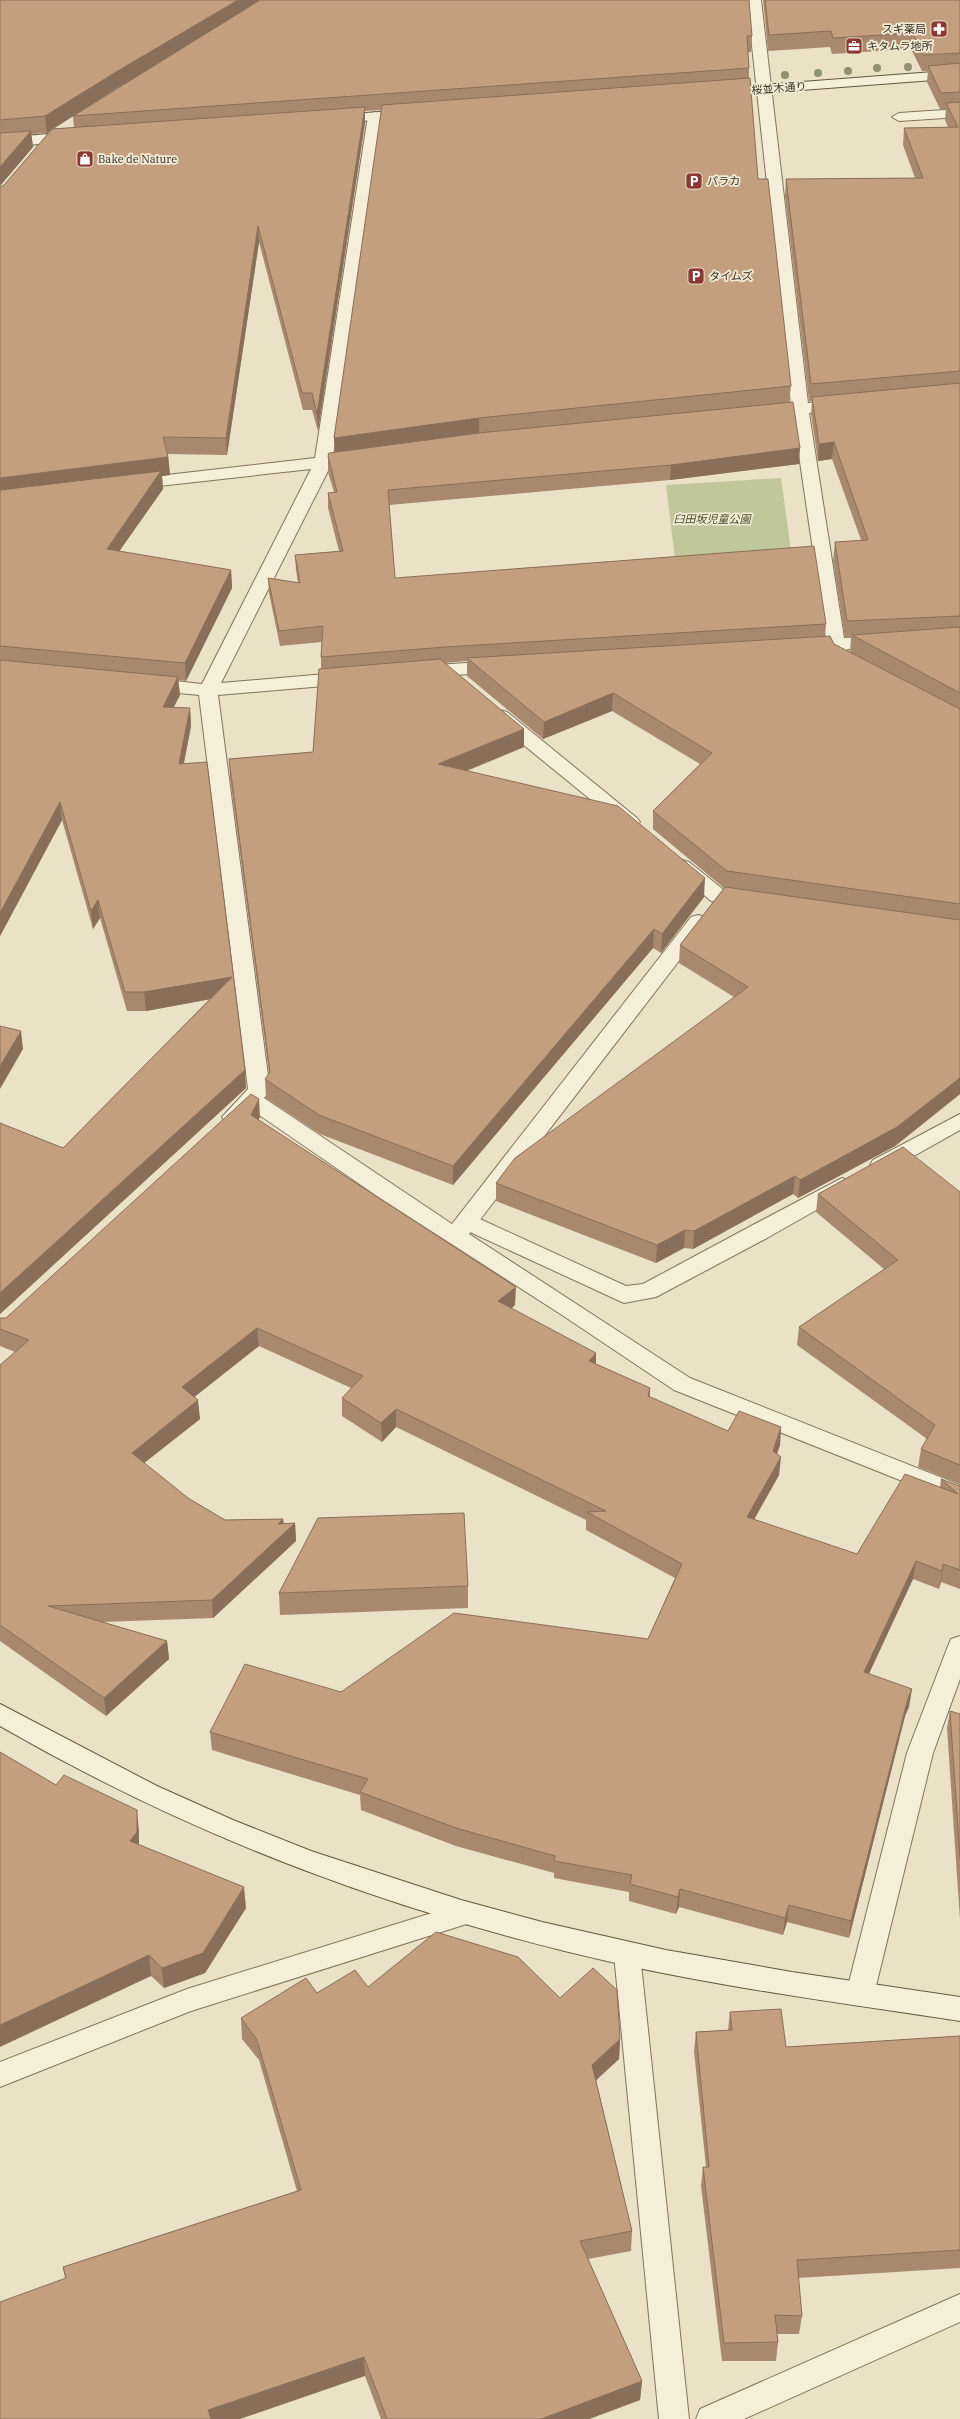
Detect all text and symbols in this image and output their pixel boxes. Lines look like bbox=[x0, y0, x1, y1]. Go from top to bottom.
pharmacy icon: スギ薬局 bbox=[929, 19, 949, 39]
place label: スギ薬局 bbox=[882, 22, 926, 36]
office icon: キタムラ地所 bbox=[844, 36, 864, 56]
place label: キタムラ地所 bbox=[867, 39, 933, 53]
street label: 桜並木通り bbox=[751, 79, 807, 97]
shop icon: Bake de Nature bbox=[75, 149, 95, 169]
place label: Bake de Nature bbox=[98, 152, 177, 166]
parking icon: パラカ bbox=[684, 171, 704, 191]
place label: パラカ bbox=[707, 174, 740, 188]
parking icon: タイムズ bbox=[686, 266, 706, 286]
place label: タイムズ bbox=[709, 269, 753, 283]
park label: 臼田坂児童公園 bbox=[674, 512, 752, 526]

